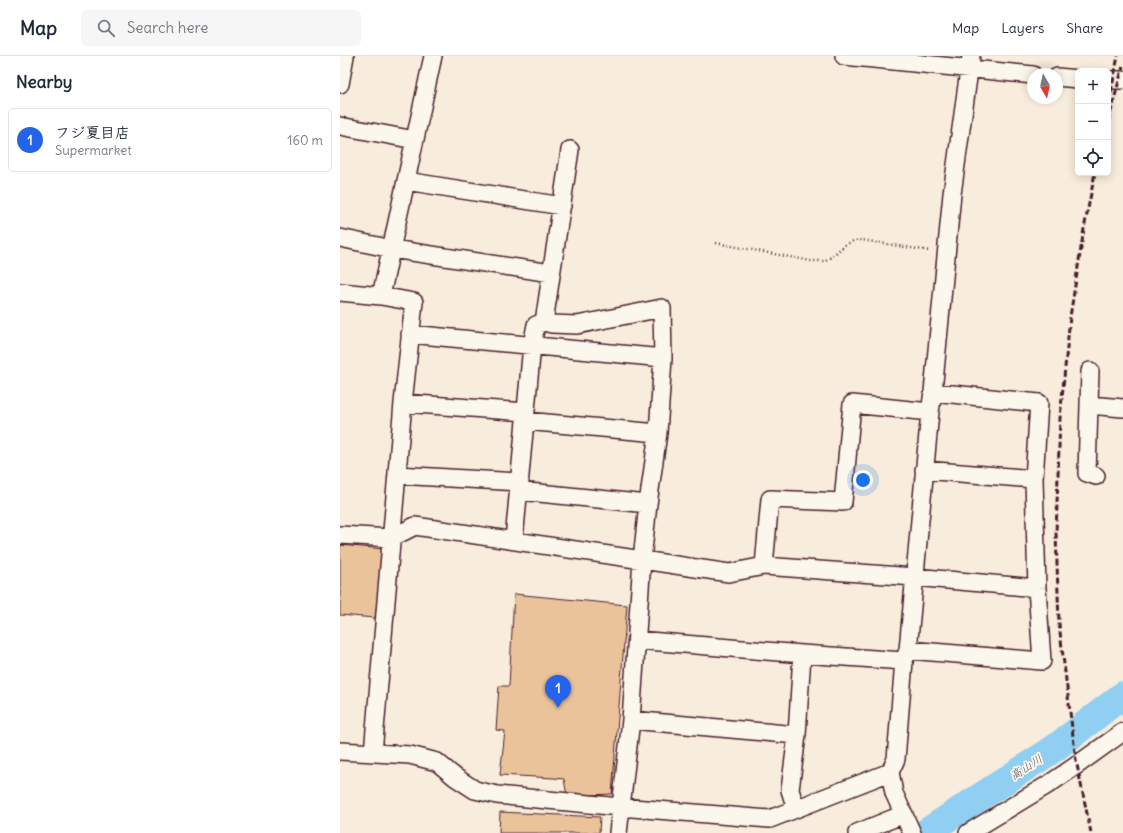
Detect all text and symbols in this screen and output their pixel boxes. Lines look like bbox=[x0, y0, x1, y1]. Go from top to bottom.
search box bbox=[81, 10, 361, 46]
text: Map bbox=[20, 16, 57, 40]
icon: search bbox=[95, 17, 117, 39]
text: Search here bbox=[127, 18, 208, 37]
text: Map bbox=[952, 19, 979, 37]
text: Layers bbox=[1001, 19, 1044, 37]
text: Share bbox=[1066, 19, 1103, 37]
north arrow bbox=[1027, 68, 1063, 104]
map controls bbox=[1075, 68, 1111, 176]
button: + bbox=[1075, 68, 1111, 104]
text: Nearby bbox=[16, 71, 72, 93]
button: − bbox=[1075, 104, 1111, 140]
text: フジ夏目店 bbox=[55, 123, 130, 142]
text: 1 bbox=[27, 132, 33, 149]
text: 160 m bbox=[287, 132, 323, 149]
button: locate bbox=[1075, 140, 1111, 176]
text: Supermarket bbox=[55, 142, 132, 159]
your location bbox=[853, 470, 873, 490]
pin: 1 bbox=[545, 675, 571, 708]
water label: 高山川 bbox=[1007, 751, 1045, 783]

